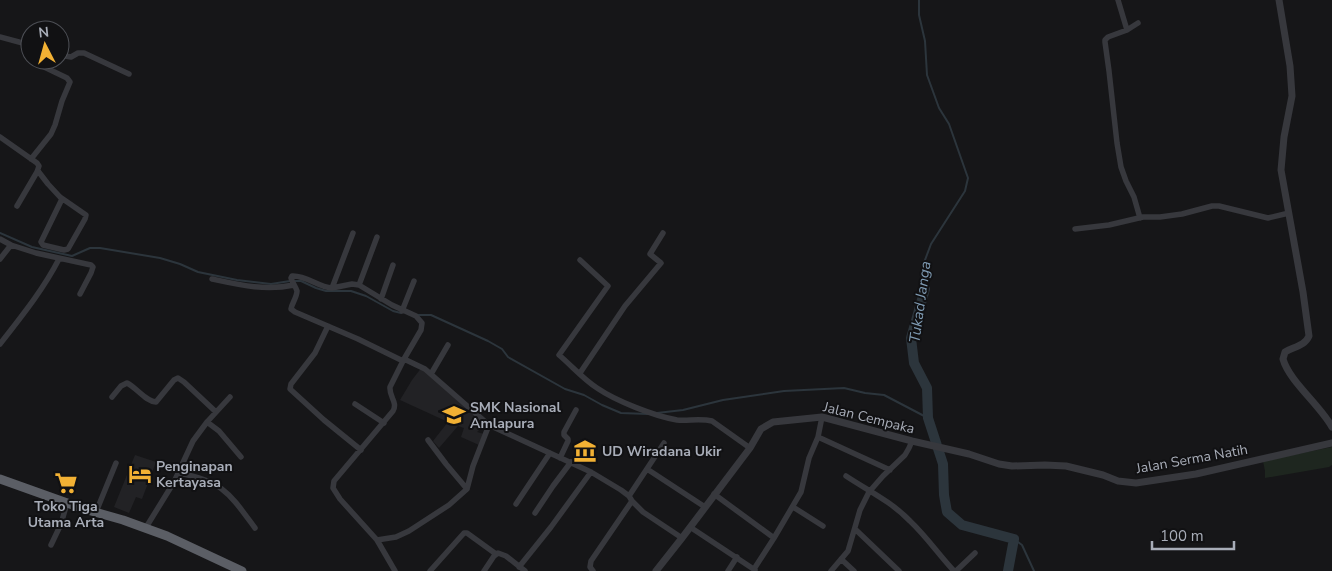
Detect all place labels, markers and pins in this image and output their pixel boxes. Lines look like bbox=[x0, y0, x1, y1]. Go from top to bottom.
place label: SMK Nasional Amlapura bbox=[470, 398, 562, 433]
school or university icon: SMK Nasional Amlapura bbox=[441, 402, 467, 428]
museum icon: UD Wiradana Ukir bbox=[572, 438, 598, 464]
place label: UD Wiradana Ukir bbox=[602, 442, 722, 461]
place label: Penginapan Kertayasa bbox=[156, 457, 233, 492]
hotel icon: Penginapan Kertayasa bbox=[127, 461, 153, 487]
supermarket icon: Toko Tiga Utama Arta bbox=[53, 470, 79, 496]
place label: Toko Tiga Utama Arta bbox=[28, 497, 104, 532]

